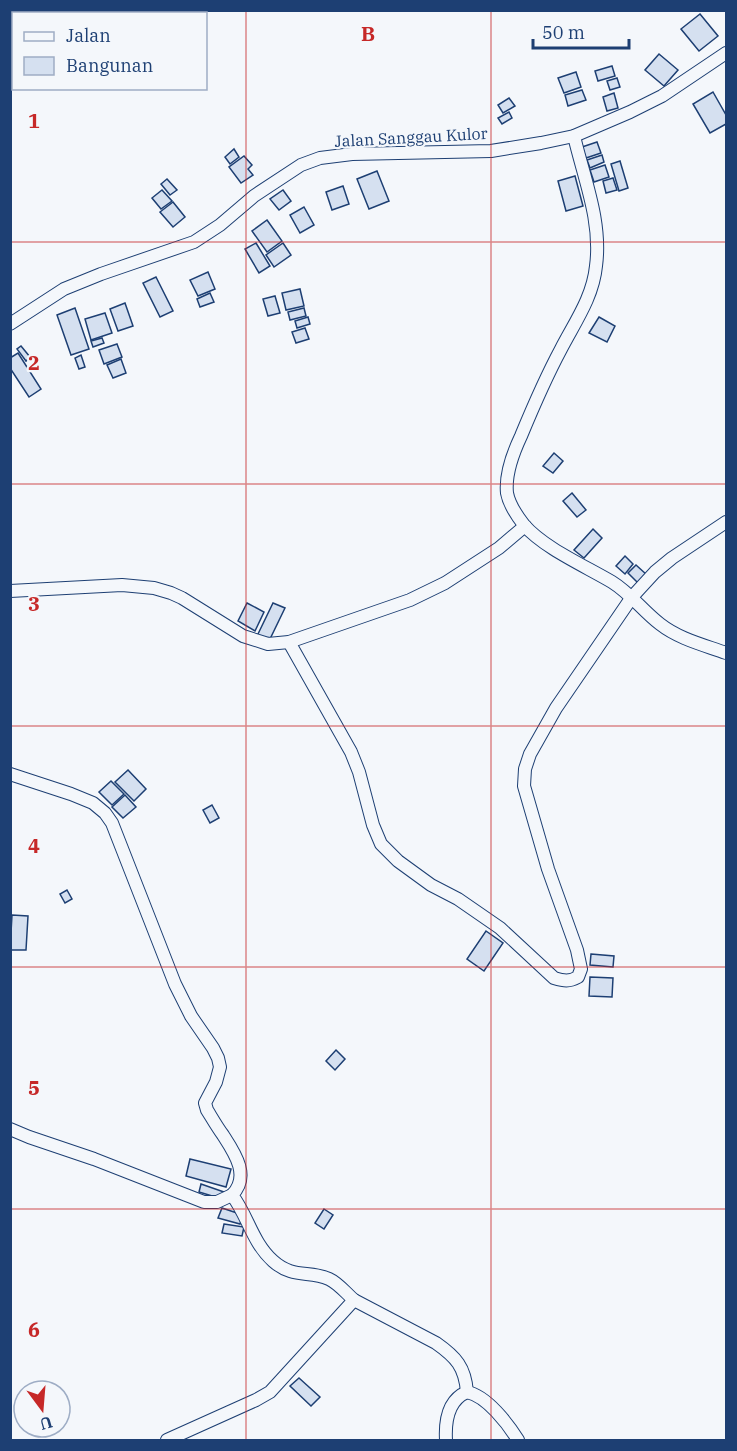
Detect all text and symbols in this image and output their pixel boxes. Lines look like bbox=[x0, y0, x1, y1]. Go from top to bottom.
legend bbox=[12, 12, 207, 90]
scale bar bbox=[533, 12, 629, 50]
text: B bbox=[361, 20, 375, 47]
text: 50 m bbox=[542, 21, 585, 44]
text: Jalan bbox=[66, 24, 111, 47]
text: Bangunan bbox=[66, 54, 153, 77]
text: 1 bbox=[28, 107, 40, 134]
street label: Jalan Sanggau Kulor bbox=[334, 123, 488, 151]
text: 2 bbox=[28, 349, 40, 376]
text: 3 bbox=[28, 590, 40, 617]
text: 4 bbox=[28, 832, 40, 859]
text: 5 bbox=[28, 1074, 40, 1101]
text: 6 bbox=[28, 1316, 40, 1343]
north arrow bbox=[12, 1379, 72, 1439]
text: U bbox=[37, 1412, 55, 1435]

